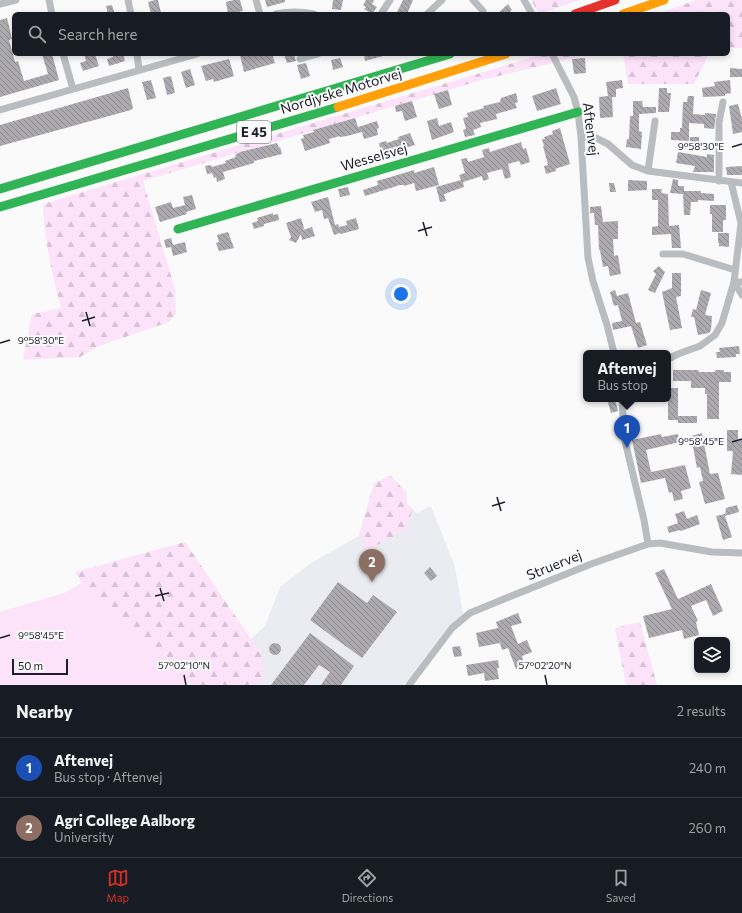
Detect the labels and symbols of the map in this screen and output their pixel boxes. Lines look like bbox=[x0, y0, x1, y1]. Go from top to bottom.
street label: Nordjyske Motorvej bbox=[278, 64, 404, 117]
street label: Aftenvej bbox=[580, 101, 603, 157]
road number: E 45 bbox=[237, 121, 271, 143]
street label: Wesselsvej bbox=[339, 139, 409, 174]
text: 9°58'30"E bbox=[678, 140, 724, 152]
your location bbox=[391, 284, 411, 304]
text: 9°58'30"E bbox=[18, 334, 64, 346]
pin: 1 bbox=[614, 415, 640, 448]
text: 9°58'45"E bbox=[678, 435, 724, 447]
street label: Struervej bbox=[524, 546, 584, 583]
pin: 2 bbox=[359, 549, 385, 582]
text: 9°58'45"E bbox=[18, 629, 64, 641]
scale bar bbox=[12, 657, 68, 676]
text: 57°02'10"N bbox=[158, 659, 210, 671]
text: 57°02'20"N bbox=[518, 659, 572, 671]

